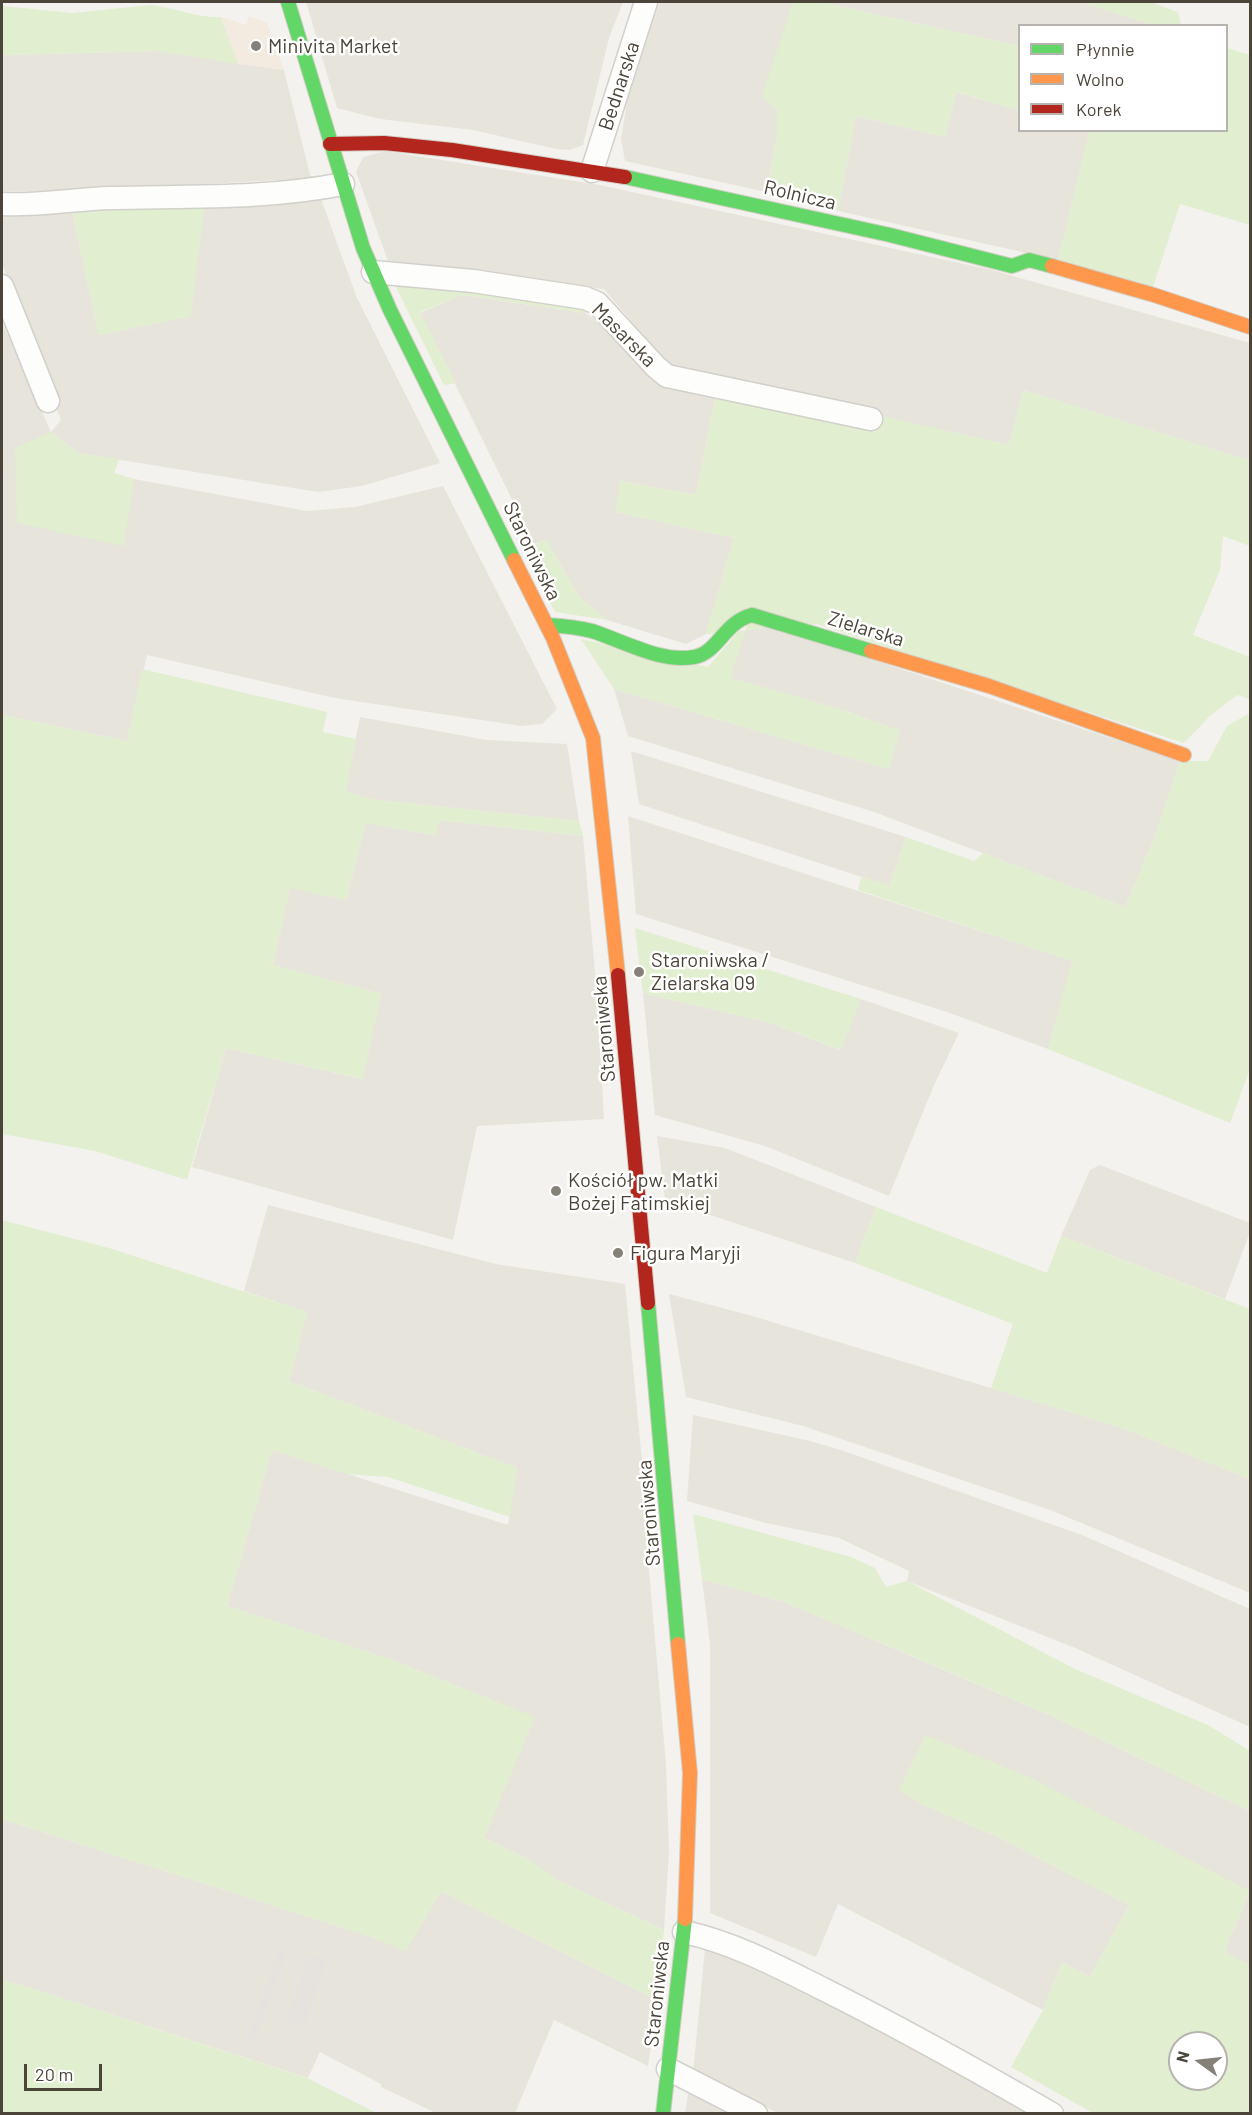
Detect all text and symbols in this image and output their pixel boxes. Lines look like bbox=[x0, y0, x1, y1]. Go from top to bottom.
legend bbox=[1018, 24, 1228, 132]
place label: Minivita Market bbox=[268, 34, 399, 58]
text: Płynnie bbox=[1076, 38, 1135, 60]
marker: Minivita Market bbox=[249, 39, 263, 53]
street label: Bednarska bbox=[593, 39, 645, 133]
text: Wolno bbox=[1076, 68, 1124, 90]
text: Korek bbox=[1076, 98, 1122, 120]
street label: Rolnicza bbox=[762, 175, 838, 215]
street label: Masarska bbox=[587, 298, 661, 372]
street label: Staroniwska bbox=[498, 498, 566, 604]
street label: Zielarska bbox=[825, 606, 907, 652]
place label: Staroniwska / Zielarska 09 bbox=[651, 948, 770, 995]
marker: Staroniwska / Zielarska 09 bbox=[632, 965, 646, 979]
street label: Staroniwska bbox=[587, 975, 621, 1083]
place label: Kościół pw. Matki Bożej Fatimskiej bbox=[568, 1168, 718, 1215]
marker: Kościół pw. Matki Bożej Fatimskiej bbox=[549, 1184, 563, 1198]
place label: Figura Maryji bbox=[630, 1241, 741, 1265]
marker: Figura Maryji bbox=[611, 1246, 625, 1260]
street label: Staroniwska bbox=[632, 1459, 666, 1567]
street label: Staroniwska bbox=[639, 1940, 675, 2048]
north arrow bbox=[1168, 2031, 1228, 2091]
text: N bbox=[1172, 2049, 1193, 2064]
scale bar bbox=[27, 2052, 105, 2090]
text: 20 m bbox=[35, 2063, 73, 2085]

